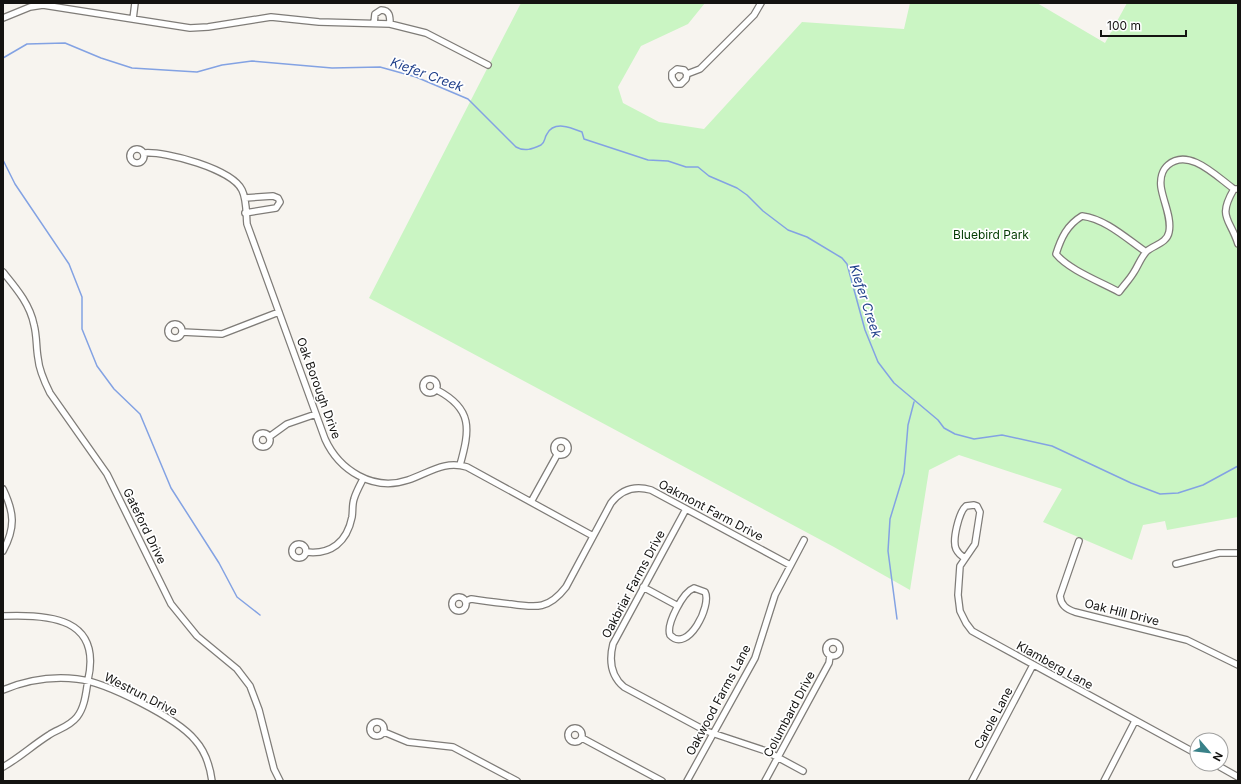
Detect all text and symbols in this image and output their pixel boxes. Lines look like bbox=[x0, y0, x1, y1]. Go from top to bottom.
scale bar bbox=[1101, 12, 1186, 38]
text: 100 m bbox=[1107, 18, 1141, 33]
water label: Kiefer Creek bbox=[388, 53, 466, 95]
park label: Bluebird Park bbox=[953, 227, 1029, 242]
water label: Kiefer Creek bbox=[847, 262, 886, 341]
street label: Oak Borough Drive bbox=[294, 335, 344, 441]
street label: Oakmont Farm Drive bbox=[656, 476, 766, 544]
street label: Gateford Drive bbox=[120, 486, 170, 566]
street label: Oakbriar Farms Drive bbox=[598, 527, 668, 641]
street label: Oak Hill Drive bbox=[1083, 595, 1161, 629]
street label: Klamberg Lane bbox=[1014, 638, 1096, 692]
street label: Oakwood Farms Lane bbox=[682, 642, 754, 758]
street label: Columbard Drive bbox=[760, 668, 818, 760]
street label: Westrun Drive bbox=[102, 669, 180, 719]
street label: Carole Lane bbox=[970, 684, 1016, 751]
north arrow bbox=[1189, 732, 1229, 772]
text: N bbox=[1210, 750, 1226, 764]

